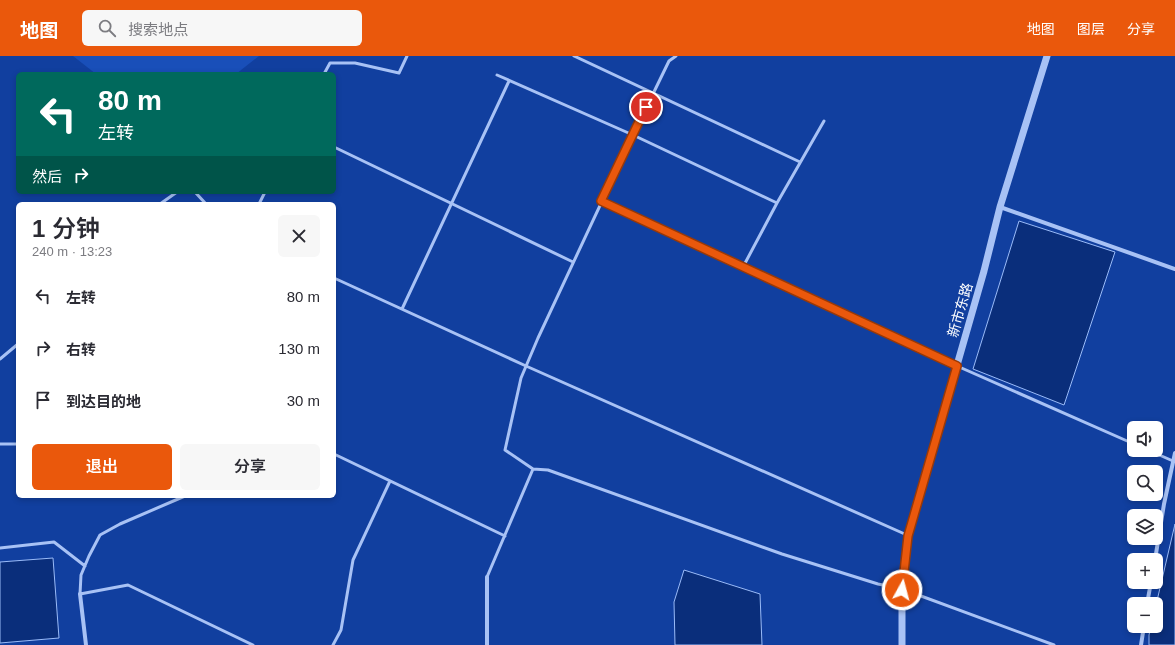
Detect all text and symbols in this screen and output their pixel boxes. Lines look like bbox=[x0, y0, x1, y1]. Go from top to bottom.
search box bbox=[82, 10, 362, 46]
icon: search bbox=[96, 17, 118, 39]
text: 地图 bbox=[20, 20, 58, 41]
text: 搜索地点 bbox=[128, 21, 188, 38]
text: 地图 bbox=[1027, 21, 1055, 37]
text: 图层 bbox=[1077, 21, 1105, 37]
text: 分享 bbox=[1127, 21, 1155, 37]
text: 80 m bbox=[98, 85, 162, 116]
icon: left bbox=[32, 88, 84, 140]
pin bbox=[629, 90, 663, 124]
icon: arrive bbox=[635, 96, 657, 118]
text: 左转 bbox=[98, 123, 134, 143]
icon: right bbox=[70, 164, 92, 186]
text: 然后 bbox=[32, 168, 62, 185]
text: 1 分钟 bbox=[32, 215, 100, 242]
button: close bbox=[278, 215, 320, 257]
text: 240 m · 13:23 bbox=[32, 244, 112, 259]
street label: 新市东路 bbox=[945, 281, 975, 339]
icon: left bbox=[32, 285, 54, 307]
text: 80 m bbox=[287, 288, 320, 305]
text: 左转 bbox=[66, 289, 96, 306]
icon: right bbox=[32, 337, 54, 359]
text: 130 m bbox=[278, 340, 320, 357]
text: 右转 bbox=[66, 341, 96, 358]
icon: arrive bbox=[32, 389, 54, 411]
text: 30 m bbox=[287, 392, 320, 409]
text: 到达目的地 bbox=[66, 393, 141, 410]
map controls bbox=[1127, 421, 1163, 633]
button: sound bbox=[1127, 421, 1163, 457]
button: 退出 bbox=[32, 444, 172, 490]
button: 分享 bbox=[180, 444, 320, 490]
button: search bbox=[1127, 465, 1163, 501]
button: layers bbox=[1127, 509, 1163, 545]
button: + bbox=[1127, 553, 1163, 589]
position arrow bbox=[881, 569, 923, 611]
button: − bbox=[1127, 597, 1163, 633]

